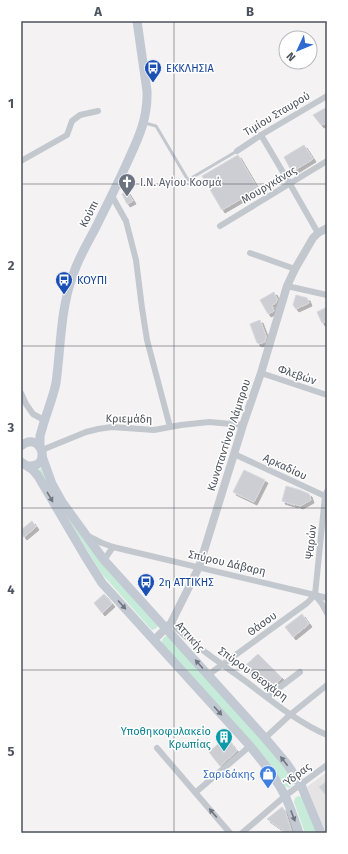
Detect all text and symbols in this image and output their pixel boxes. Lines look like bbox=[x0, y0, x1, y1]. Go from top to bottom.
text: A bbox=[93, 4, 102, 19]
text: B bbox=[246, 4, 254, 19]
north arrow bbox=[278, 30, 318, 70]
text: N bbox=[284, 49, 298, 64]
bus stop icon: ΕΚΚΛΗΣΙΑ bbox=[143, 58, 163, 83]
place label: ΕΚΚΛΗΣΙΑ bbox=[166, 62, 214, 75]
street label: Τιμίου Σταυρού bbox=[241, 89, 313, 139]
text: 1 bbox=[8, 96, 14, 111]
street label: Μουργκάνας bbox=[239, 163, 299, 207]
church icon: Ι.Ν. Αγίου Κοσμά bbox=[117, 172, 137, 197]
place label: Ι.Ν. Αγίου Κοσμά bbox=[140, 176, 222, 189]
street label: Κούπι bbox=[77, 198, 101, 230]
text: 2 bbox=[8, 258, 15, 273]
bus stop icon: ΚΟΥΠΙ bbox=[54, 270, 74, 295]
place label: ΚΟΥΠΙ bbox=[77, 274, 107, 287]
street label: Φλεβών bbox=[276, 362, 319, 388]
street label: Κωνσταντίνου Λάμπρου bbox=[205, 377, 253, 493]
street label: Κριεμάδη bbox=[105, 412, 153, 426]
text: 3 bbox=[7, 420, 15, 435]
street label: Αρκαδίου bbox=[261, 451, 309, 483]
one-way arrow bbox=[47, 492, 54, 503]
street label: Ψαρών bbox=[303, 524, 319, 560]
street label: Σπύρου Δάβαρη bbox=[187, 548, 267, 578]
bus stop icon: 2η ΑΤΤΙΚΗΣ bbox=[136, 572, 156, 597]
place label: 2η ΑΤΤΙΚΗΣ bbox=[159, 576, 214, 589]
text: 4 bbox=[7, 582, 15, 597]
one-way arrow bbox=[118, 600, 127, 610]
street label: Θάσου bbox=[245, 609, 279, 639]
street label: Αττικής bbox=[173, 619, 207, 655]
street label: Σπύρου Θεοχάρη bbox=[216, 644, 290, 704]
one-way arrow bbox=[194, 659, 203, 669]
one-way arrow bbox=[213, 706, 222, 715]
place label: Υποθηκοφυλακείο Κρωπίας bbox=[121, 725, 211, 751]
building icon: Υποθηκοφυλακείο Κρωπίας bbox=[214, 727, 234, 752]
text: 5 bbox=[8, 744, 15, 759]
one-way arrow bbox=[280, 756, 289, 767]
street label: Ύδρας bbox=[280, 760, 314, 790]
shop icon: Σαριδάκης bbox=[258, 764, 278, 789]
place label: Σαριδάκης bbox=[203, 768, 255, 781]
one-way arrow bbox=[209, 807, 218, 818]
one-way arrow bbox=[290, 810, 296, 822]

